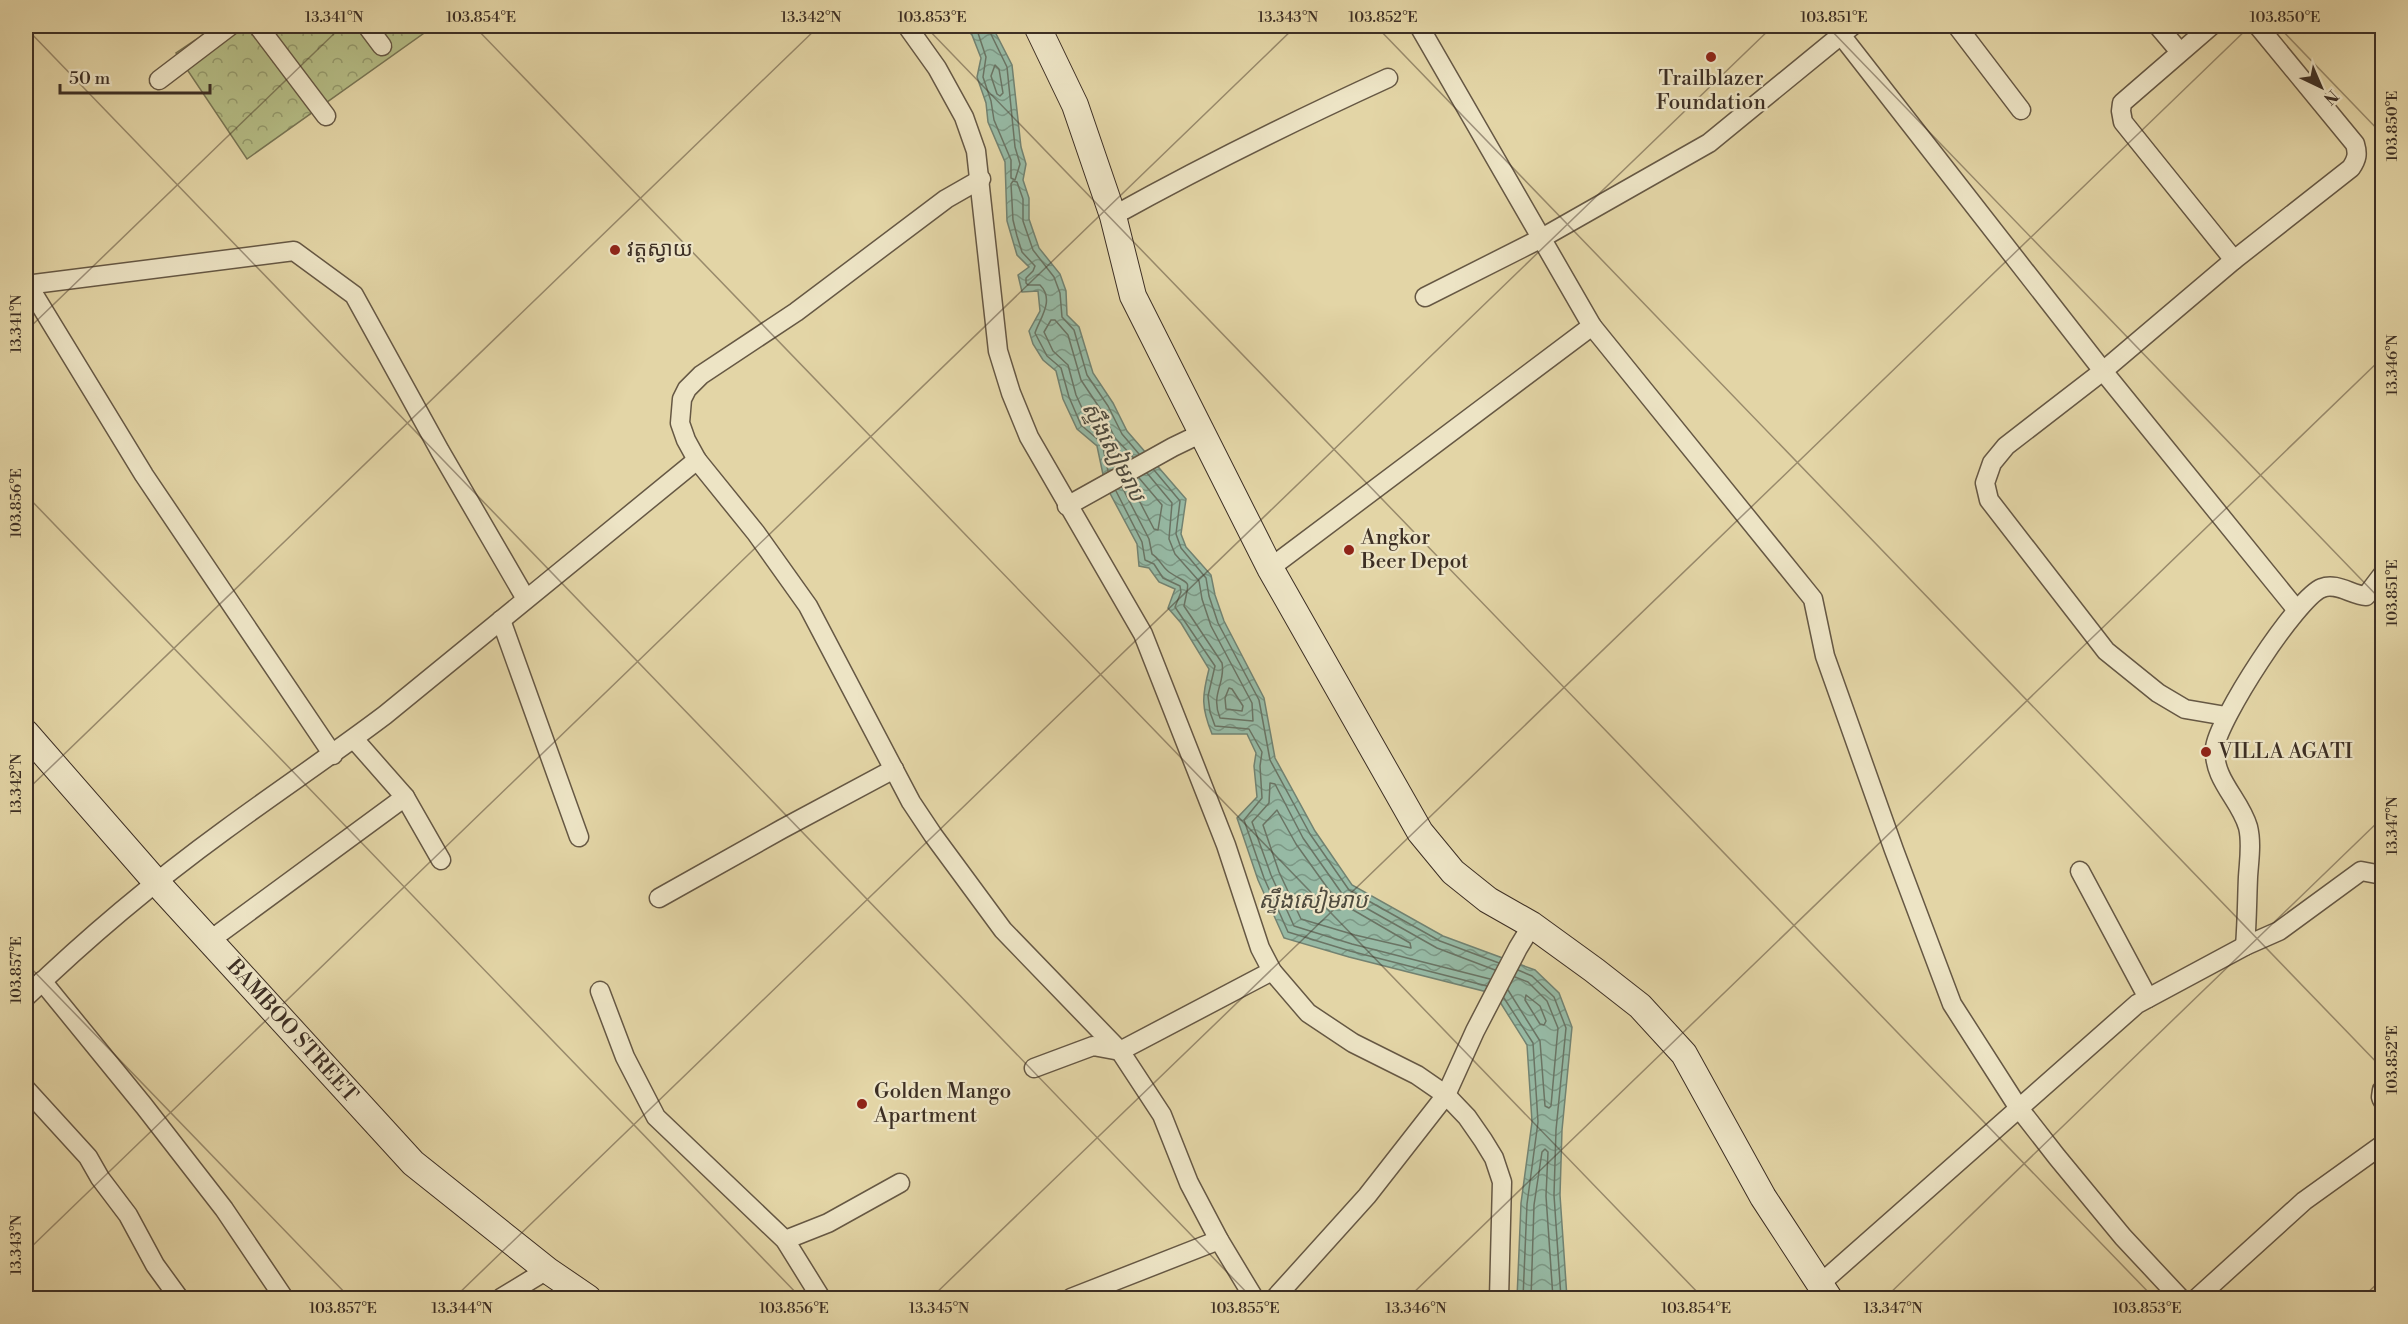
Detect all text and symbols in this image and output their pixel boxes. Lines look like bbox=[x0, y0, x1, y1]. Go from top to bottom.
text: 13.341°N bbox=[305, 8, 363, 27]
text: 103.854°E bbox=[446, 8, 516, 27]
text: 13.342°N bbox=[781, 8, 841, 27]
text: 103.853°E bbox=[897, 8, 967, 27]
text: 13.343°N bbox=[1258, 8, 1318, 27]
text: 103.852°E bbox=[1348, 8, 1418, 27]
text: 103.851°E bbox=[1800, 8, 1868, 27]
text: 103.850°E bbox=[2250, 8, 2320, 27]
marker: Trailblazer Foundation bbox=[1704, 50, 1718, 64]
scale bar bbox=[60, 57, 210, 95]
north arrow bbox=[2291, 57, 2351, 117]
place label: Trailblazer Foundation bbox=[1656, 66, 1766, 116]
text: 50 m bbox=[69, 67, 111, 90]
text: N bbox=[2319, 85, 2342, 109]
text: 103.850°E bbox=[2383, 91, 2402, 161]
place label: វត្តស្វាយ bbox=[627, 237, 693, 263]
marker: វត្តស្វាយ bbox=[608, 243, 622, 257]
text: 13.341°N bbox=[7, 295, 26, 353]
text: 13.346°N bbox=[2383, 334, 2402, 396]
water label: ស្ទឹងសៀមរាប bbox=[1076, 397, 1153, 508]
text: 103.856°E bbox=[7, 468, 26, 538]
place label: Angkor Beer Depot bbox=[1360, 525, 1469, 575]
marker: Angkor Beer Depot bbox=[1342, 543, 1356, 557]
text: 103.851°E bbox=[2383, 559, 2402, 627]
place label: VILLA AGATI bbox=[2217, 739, 2353, 765]
marker: VILLA AGATI bbox=[2199, 745, 2213, 759]
text: 13.342°N bbox=[7, 754, 26, 814]
text: 13.347°N bbox=[2383, 796, 2402, 856]
water label: ស្ទឹងសៀមរាប bbox=[1259, 886, 1369, 915]
text: 103.857°E bbox=[7, 936, 26, 1004]
street label: BAMBOO STREET bbox=[220, 953, 363, 1108]
text: 103.852°E bbox=[2383, 1025, 2402, 1095]
place label: Golden Mango Apartment bbox=[873, 1079, 1011, 1129]
marker: Golden Mango Apartment bbox=[855, 1097, 869, 1111]
text: 13.343°N bbox=[7, 1215, 26, 1275]
text: 103.857°E bbox=[309, 1299, 377, 1318]
text: 13.344°N bbox=[431, 1299, 493, 1318]
text: 103.856°E bbox=[759, 1299, 829, 1318]
text: 13.345°N bbox=[909, 1299, 969, 1318]
text: 103.855°E bbox=[1210, 1299, 1280, 1318]
text: 13.346°N bbox=[1385, 1299, 1447, 1318]
text: 103.854°E bbox=[1661, 1299, 1731, 1318]
text: 13.347°N bbox=[1863, 1299, 1923, 1318]
text: 103.853°E bbox=[2112, 1299, 2182, 1318]

